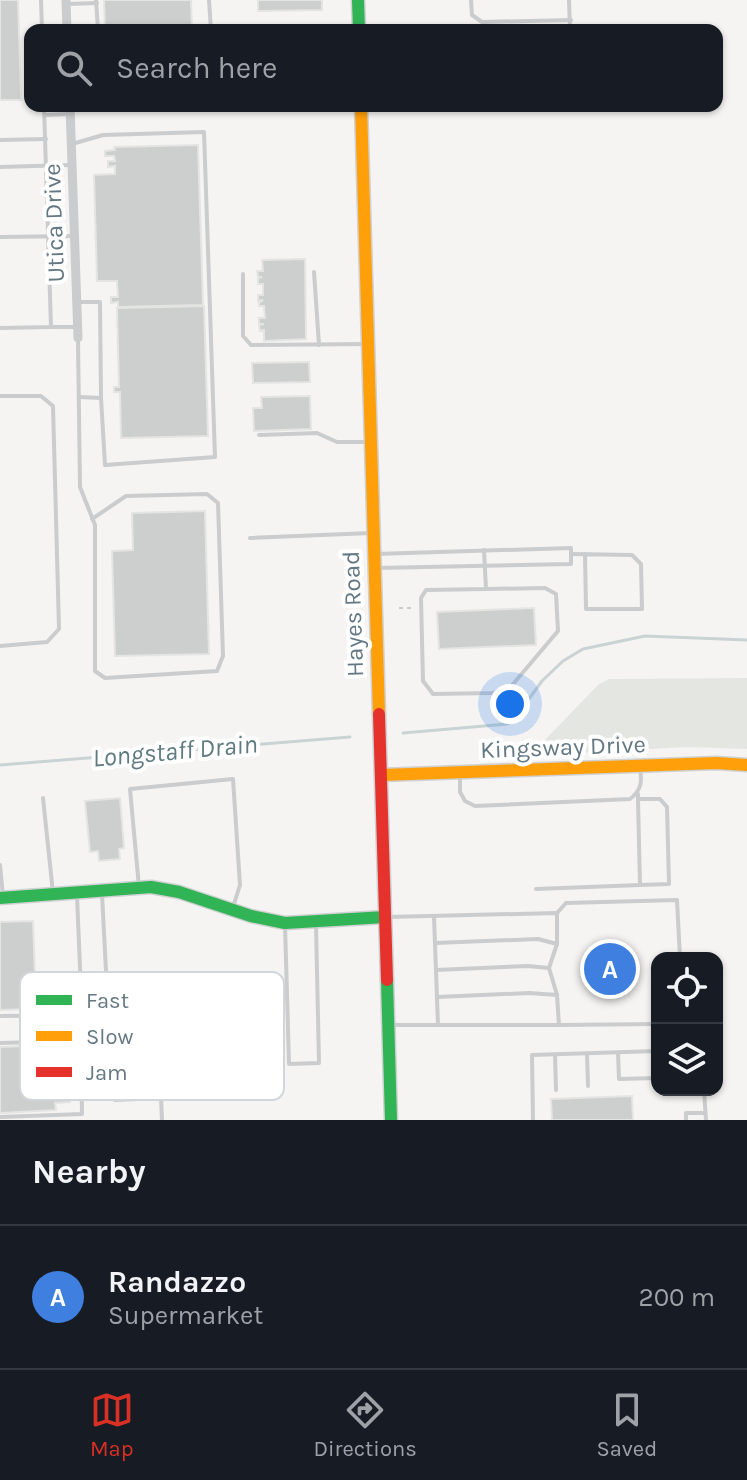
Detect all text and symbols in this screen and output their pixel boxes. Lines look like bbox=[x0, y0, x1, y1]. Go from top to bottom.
search box bbox=[24, 24, 723, 112]
icon: search bbox=[52, 46, 96, 90]
text: Search here bbox=[116, 50, 277, 86]
street label: Utica Drive bbox=[38, 163, 70, 283]
street label: Hayes Road bbox=[337, 550, 369, 678]
your location bbox=[490, 684, 530, 724]
water label: Longstaff Drain bbox=[91, 728, 259, 774]
street label: Kingsway Drive bbox=[480, 730, 646, 764]
pin: A bbox=[584, 939, 636, 999]
map controls bbox=[651, 952, 723, 1096]
button: locate bbox=[651, 952, 723, 1024]
legend bbox=[20, 972, 284, 1100]
text: Fast bbox=[86, 988, 129, 1014]
text: Slow bbox=[86, 1024, 133, 1050]
button: layers bbox=[651, 1024, 723, 1096]
text: Jam bbox=[86, 1060, 128, 1086]
text: Nearby bbox=[32, 1152, 146, 1192]
text: Randazzo bbox=[108, 1264, 246, 1300]
text: A bbox=[50, 1282, 66, 1313]
text: 200 m bbox=[639, 1282, 715, 1313]
text: Supermarket bbox=[108, 1300, 263, 1331]
tab: Map bbox=[90, 1388, 134, 1462]
tab: Directions bbox=[313, 1388, 417, 1462]
tab: Saved bbox=[596, 1388, 657, 1462]

